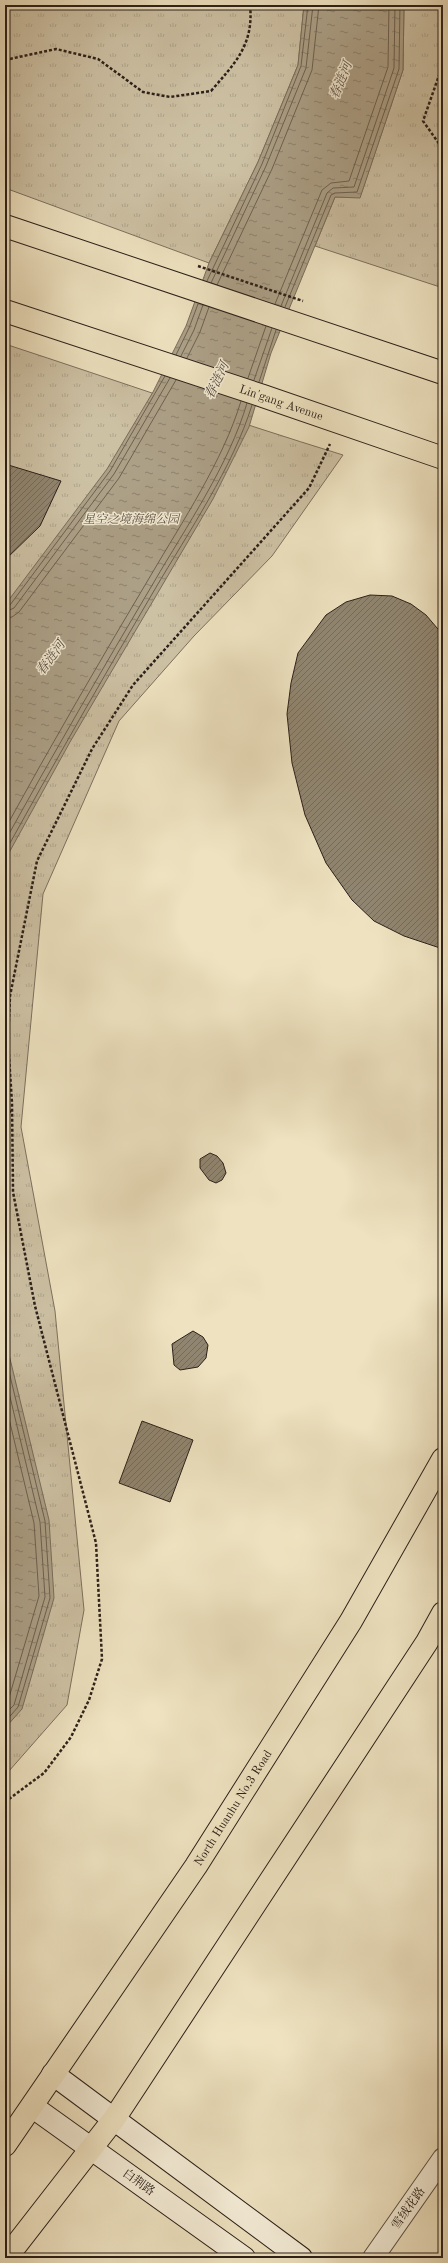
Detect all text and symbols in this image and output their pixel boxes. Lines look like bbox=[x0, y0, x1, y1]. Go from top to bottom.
water label: 春涟河 bbox=[327, 58, 355, 101]
water label: 春涟河 bbox=[202, 358, 233, 401]
street label: Lin'gang Avenue bbox=[238, 384, 325, 423]
park label: 星空之境海绵公园 bbox=[83, 512, 181, 526]
water label: 春涟河 bbox=[34, 636, 69, 677]
street label: North Huanhu No.3 Road bbox=[193, 1748, 275, 1868]
street label: 白荆路 bbox=[120, 2166, 158, 2198]
street label: 雪绒花路 bbox=[388, 2184, 428, 2232]

